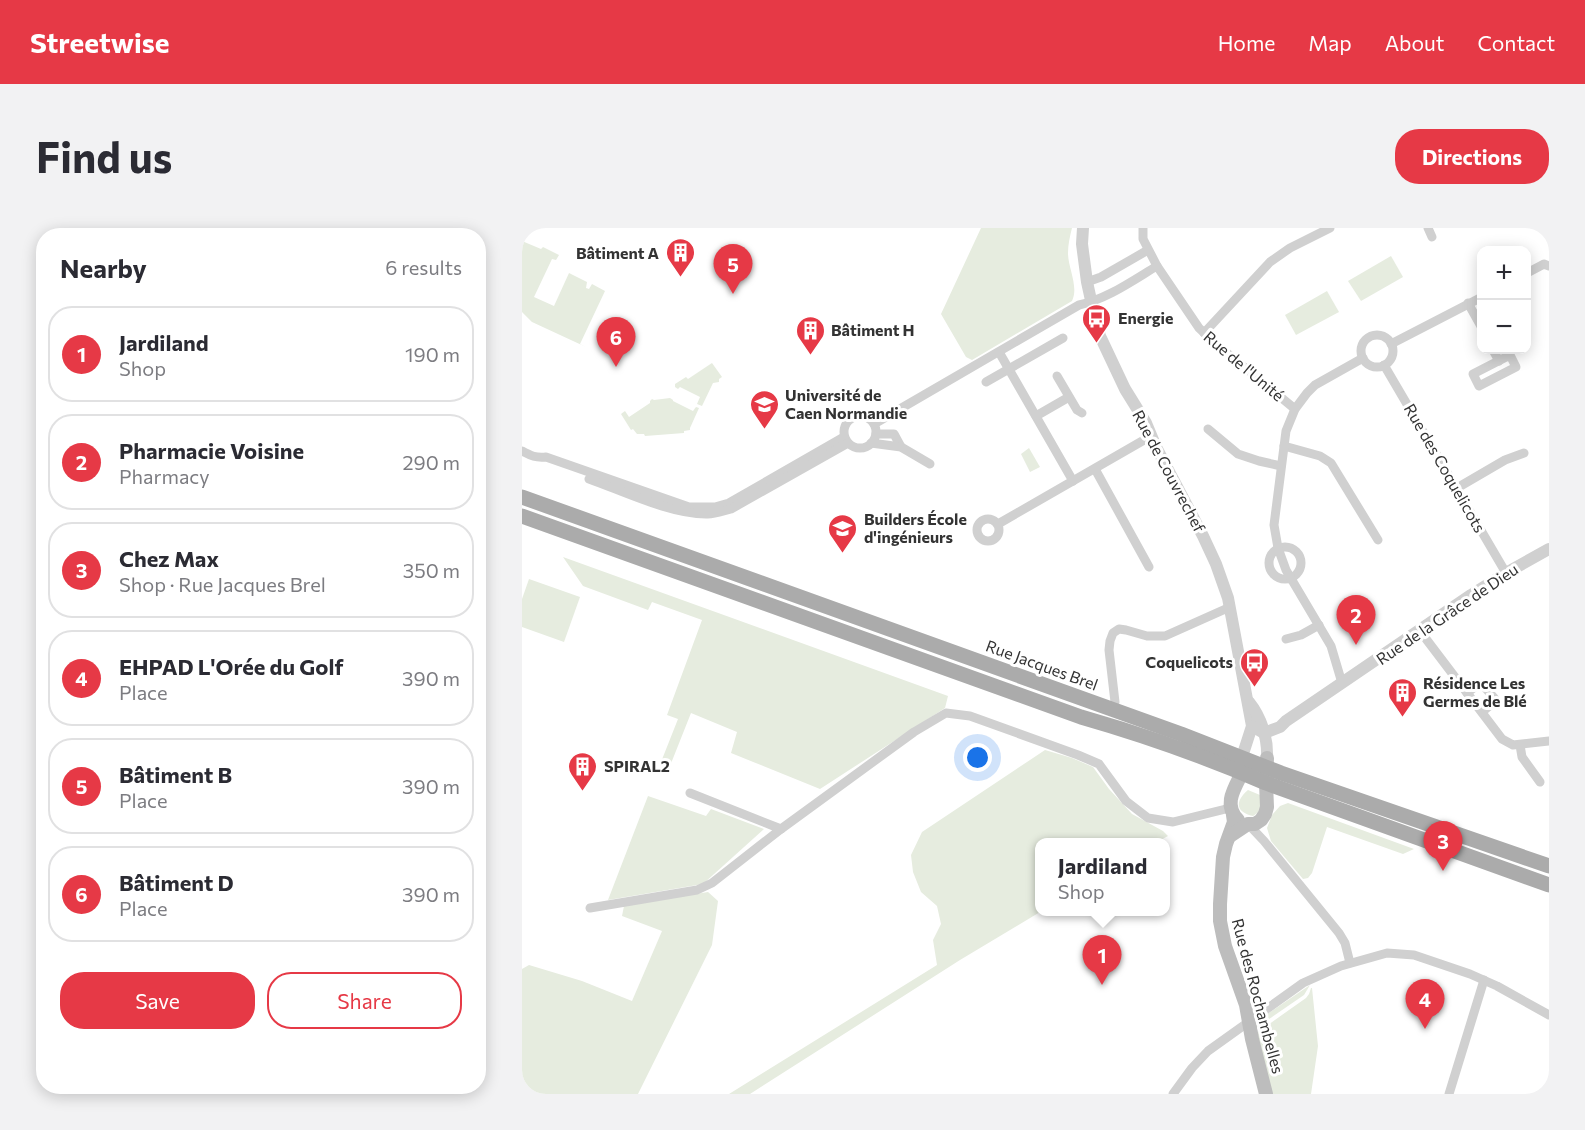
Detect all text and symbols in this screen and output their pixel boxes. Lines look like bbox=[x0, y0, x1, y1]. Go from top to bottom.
text: Streetwise bbox=[30, 25, 170, 59]
text: Home bbox=[1218, 30, 1275, 55]
text: Map bbox=[1308, 30, 1352, 55]
text: About bbox=[1385, 30, 1444, 55]
text: Contact bbox=[1477, 30, 1555, 55]
button: Directions bbox=[1395, 129, 1549, 184]
text: Find us bbox=[36, 130, 172, 182]
building icon: Bâtiment A bbox=[664, 237, 696, 279]
place label: Bâtiment A bbox=[576, 243, 659, 262]
pin: 5 bbox=[714, 244, 752, 294]
map controls bbox=[1477, 246, 1531, 354]
button: + bbox=[1477, 246, 1531, 300]
text: Nearby bbox=[60, 252, 147, 283]
text: 6 results bbox=[385, 255, 462, 279]
button: − bbox=[1477, 300, 1531, 354]
bus stop icon: Energie bbox=[1081, 302, 1113, 344]
place label: Energie bbox=[1118, 308, 1174, 327]
building icon: Bâtiment H bbox=[794, 314, 826, 356]
pin: 6 bbox=[596, 318, 635, 367]
place label: Bâtiment H bbox=[831, 320, 915, 339]
street label: Rue de l'Unité bbox=[1200, 327, 1288, 405]
text: Jardiland bbox=[119, 329, 209, 356]
text: 1 bbox=[77, 342, 86, 366]
text: 190 m bbox=[405, 342, 460, 366]
text: Shop bbox=[119, 356, 166, 380]
place label: Université de Caen Normandie bbox=[785, 385, 907, 422]
school or university icon: Université de Caen Normandie bbox=[748, 388, 780, 430]
street label: Rue des Coquelicots bbox=[1401, 400, 1490, 536]
street label: Rue de Couvrechef bbox=[1129, 406, 1210, 536]
text: Pharmacie Voisine bbox=[119, 437, 304, 464]
text: 2 bbox=[76, 450, 87, 474]
text: 290 m bbox=[402, 450, 460, 474]
text: Pharmacy bbox=[119, 464, 210, 488]
place label: Builders École d'ingénieurs bbox=[864, 509, 967, 546]
school or university icon: Builders École d'ingénieurs bbox=[827, 512, 859, 554]
text: Chez Max bbox=[119, 545, 219, 572]
text: 3 bbox=[76, 558, 87, 582]
text: 350 m bbox=[403, 558, 460, 582]
street label: Rue de la Grâce de Dieu bbox=[1372, 559, 1521, 668]
text: Shop · Rue Jacques Brel bbox=[119, 572, 326, 596]
pin: 2 bbox=[1336, 596, 1376, 645]
street label: Rue Jacques Brel bbox=[983, 635, 1101, 694]
bus stop icon: Coquelicots bbox=[1238, 646, 1270, 688]
place label: Coquelicots bbox=[1145, 652, 1233, 671]
text: EHPAD L'Orée du Golf bbox=[119, 653, 343, 680]
text: 4 bbox=[75, 666, 88, 690]
text: 390 m bbox=[402, 666, 460, 690]
place label: Résidence Les Germes de Blé bbox=[1423, 673, 1527, 710]
building icon: Résidence Les Germes de Blé bbox=[1386, 676, 1418, 718]
text: Place bbox=[119, 680, 168, 704]
your location bbox=[963, 743, 992, 772]
building icon: SPIRAL2 bbox=[567, 750, 599, 792]
place label: SPIRAL2 bbox=[604, 756, 670, 775]
text: Bâtiment B bbox=[119, 761, 232, 788]
text: 5 bbox=[76, 774, 87, 798]
text: 390 m bbox=[402, 774, 460, 798]
text: Place bbox=[119, 788, 168, 812]
pin: 3 bbox=[1424, 822, 1462, 871]
popup bbox=[1035, 838, 1170, 916]
text: Jardiland bbox=[1058, 852, 1147, 879]
text: Bâtiment D bbox=[119, 869, 234, 896]
text: Shop bbox=[1058, 879, 1105, 903]
text: 6 bbox=[75, 882, 88, 906]
text: 390 m bbox=[402, 882, 460, 906]
text: Place bbox=[119, 896, 168, 920]
street label: Rue des Rochambelles bbox=[1229, 916, 1288, 1076]
pin: 1 bbox=[1082, 936, 1122, 985]
button: Save bbox=[60, 972, 255, 1029]
button: Share bbox=[267, 972, 462, 1029]
pin: 4 bbox=[1406, 980, 1444, 1029]

